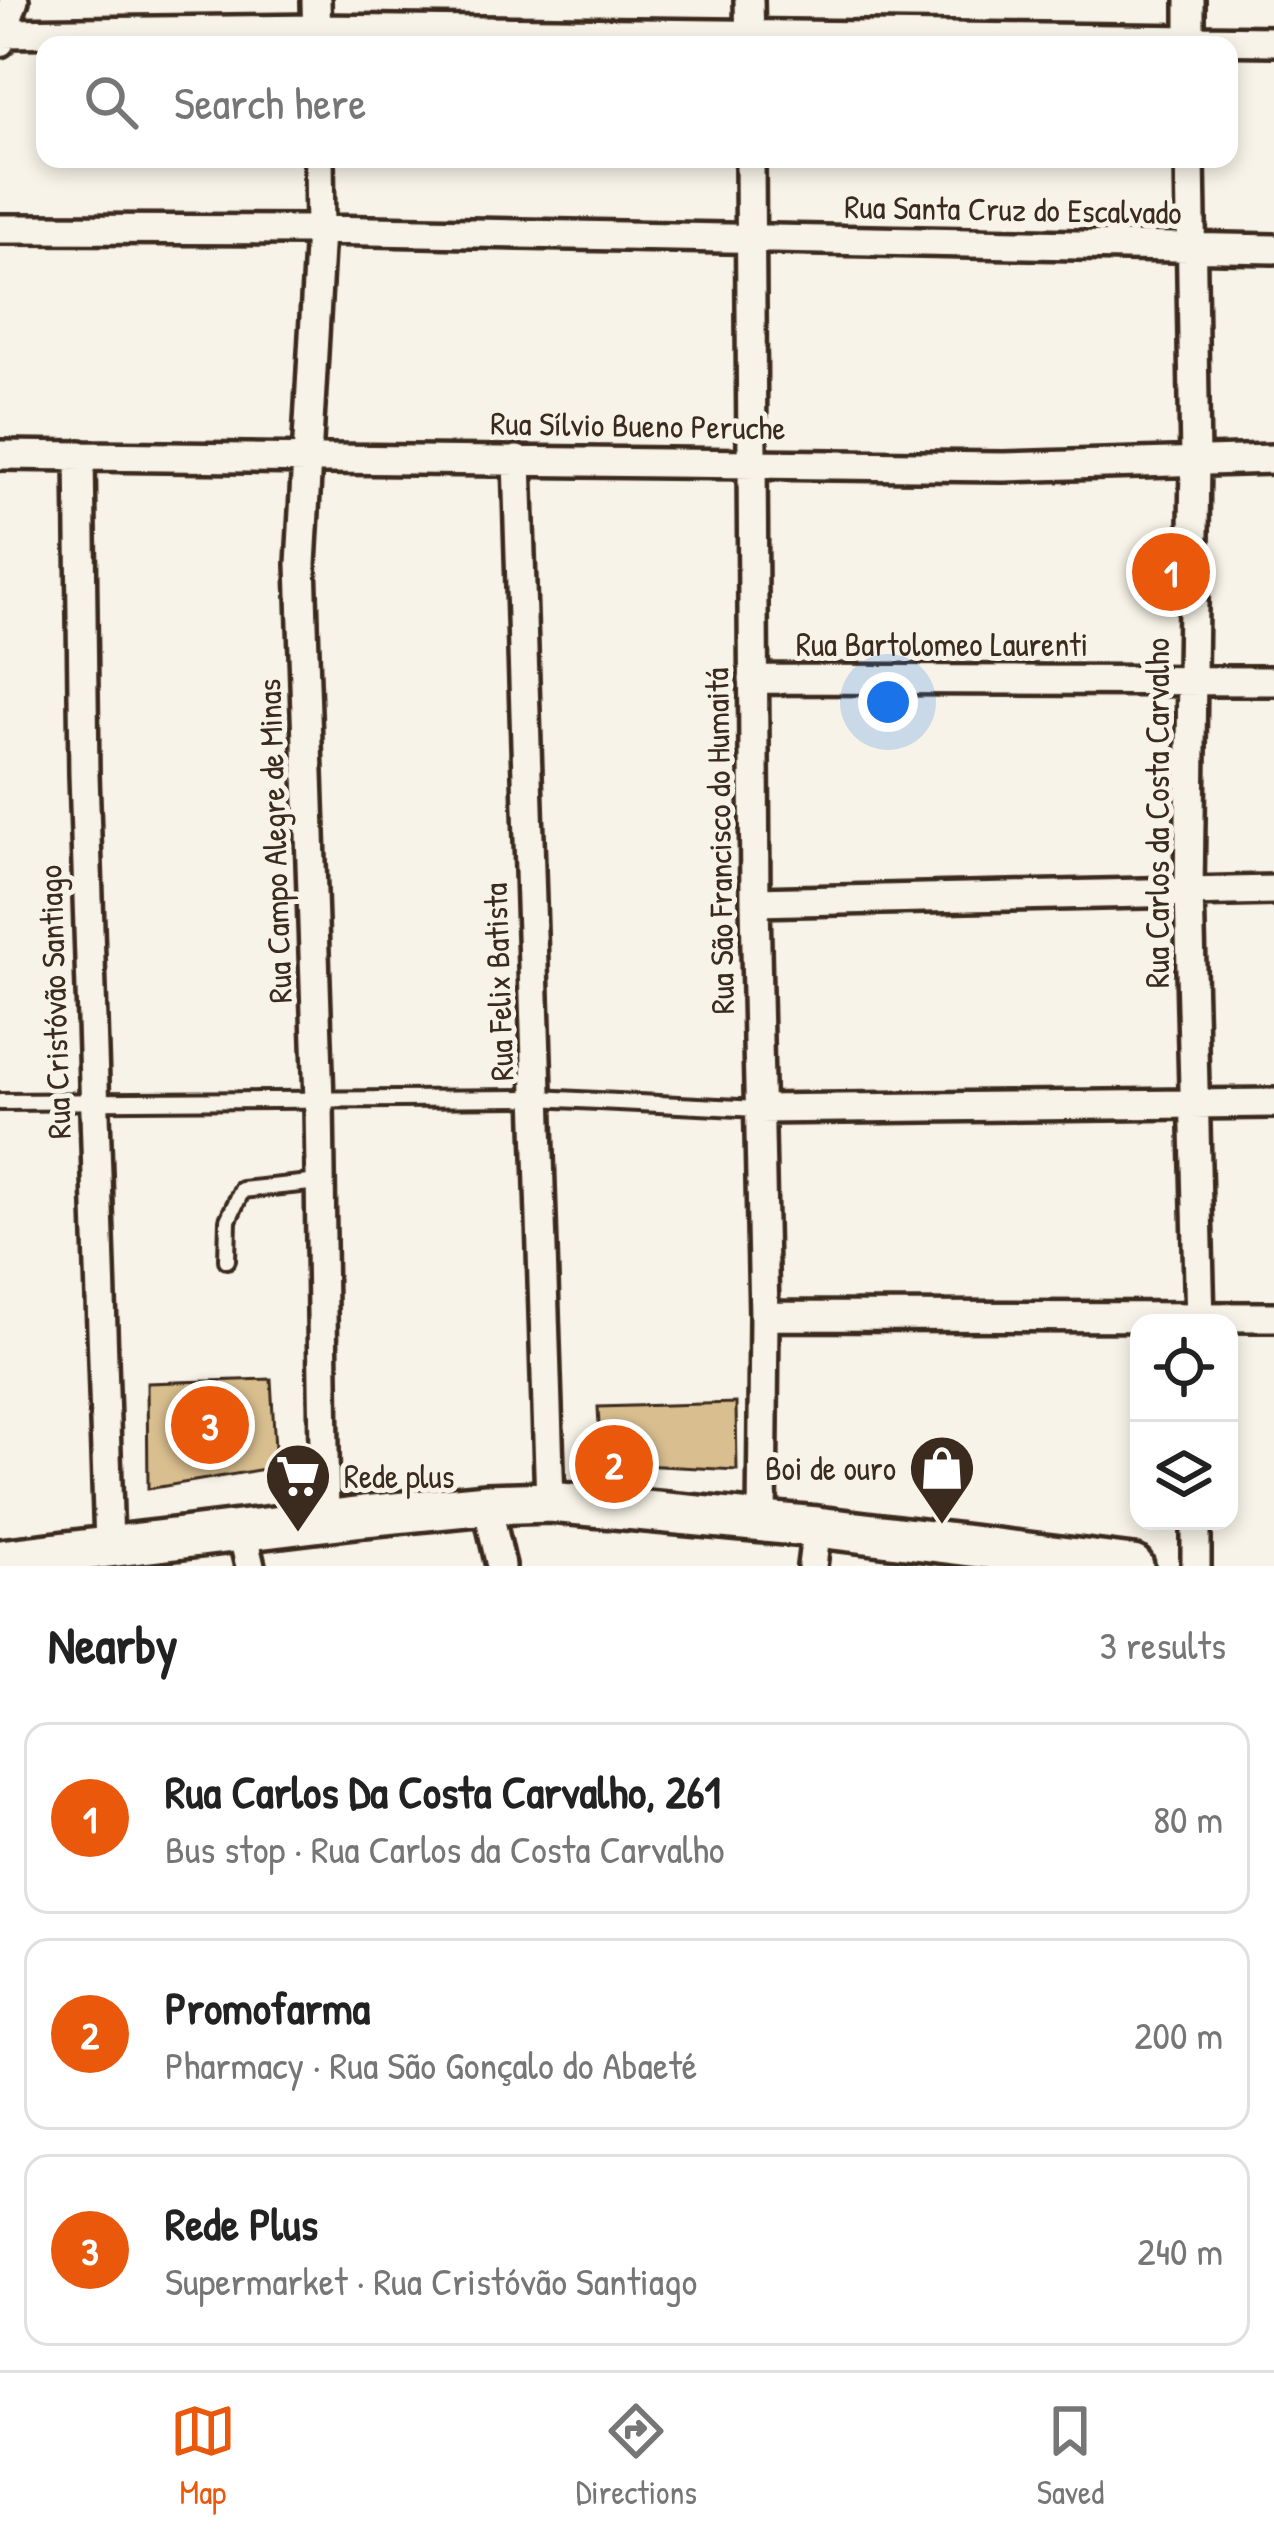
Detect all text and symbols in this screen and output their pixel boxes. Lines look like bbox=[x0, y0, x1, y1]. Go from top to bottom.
search box bbox=[36, 36, 1238, 168]
icon: search bbox=[78, 69, 144, 135]
text: Search here bbox=[174, 72, 366, 133]
street label: Rua Santa Cruz do Escalvado bbox=[844, 184, 1182, 234]
street label: Rua Sílvio Bueno Peruche bbox=[490, 400, 786, 450]
pin: 1 bbox=[1132, 527, 1210, 617]
street label: Rua Bartolomeo Laurenti bbox=[796, 622, 1088, 666]
street label: Rua Carlos da Costa Carvalho bbox=[1135, 638, 1179, 988]
street label: Rua São Francisco do Humaitá bbox=[694, 667, 744, 1015]
your location bbox=[858, 672, 918, 732]
street label: Rua Campo Alegre de Minas bbox=[246, 678, 303, 1004]
street label: Rua Cristóvão Santiago bbox=[27, 864, 82, 1140]
street label: Rua Felix Batista bbox=[473, 882, 523, 1082]
map controls bbox=[1130, 1314, 1238, 1530]
button: locate bbox=[1130, 1314, 1238, 1422]
pin: 3 bbox=[171, 1380, 249, 1470]
pin: 2 bbox=[575, 1419, 653, 1509]
button: layers bbox=[1130, 1422, 1238, 1530]
shop icon: Boi de ouro bbox=[907, 1433, 977, 1527]
supermarket icon: Rede plus bbox=[263, 1441, 333, 1535]
place label: Boi de ouro bbox=[765, 1446, 896, 1490]
place label: Rede plus bbox=[344, 1454, 455, 1499]
text: Nearby bbox=[48, 1610, 178, 1679]
text: 3 results bbox=[1100, 1618, 1226, 1671]
text: Rua Carlos Da Costa Carvalho, 261 bbox=[165, 1761, 721, 1822]
text: 1 bbox=[83, 1792, 97, 1845]
text: 80 m bbox=[1153, 1792, 1223, 1845]
text: Bus stop · Rua Carlos da Costa Carvalho bbox=[165, 1822, 725, 1875]
text: Promofarma bbox=[165, 1977, 370, 2038]
text: 2 bbox=[81, 2008, 99, 2061]
text: 200 m bbox=[1134, 2008, 1223, 2061]
text: Pharmacy · Rua São Gonçalo do Abaeté bbox=[165, 2038, 697, 2091]
text: Rede Plus bbox=[165, 2193, 318, 2254]
text: 3 bbox=[81, 2224, 99, 2277]
text: 240 m bbox=[1137, 2224, 1223, 2277]
text: Supermarket · Rua Cristóvão Santiago bbox=[165, 2254, 697, 2307]
tab: Map bbox=[170, 2398, 236, 2514]
tab: Directions bbox=[576, 2398, 697, 2514]
tab: Saved bbox=[1037, 2398, 1104, 2514]

